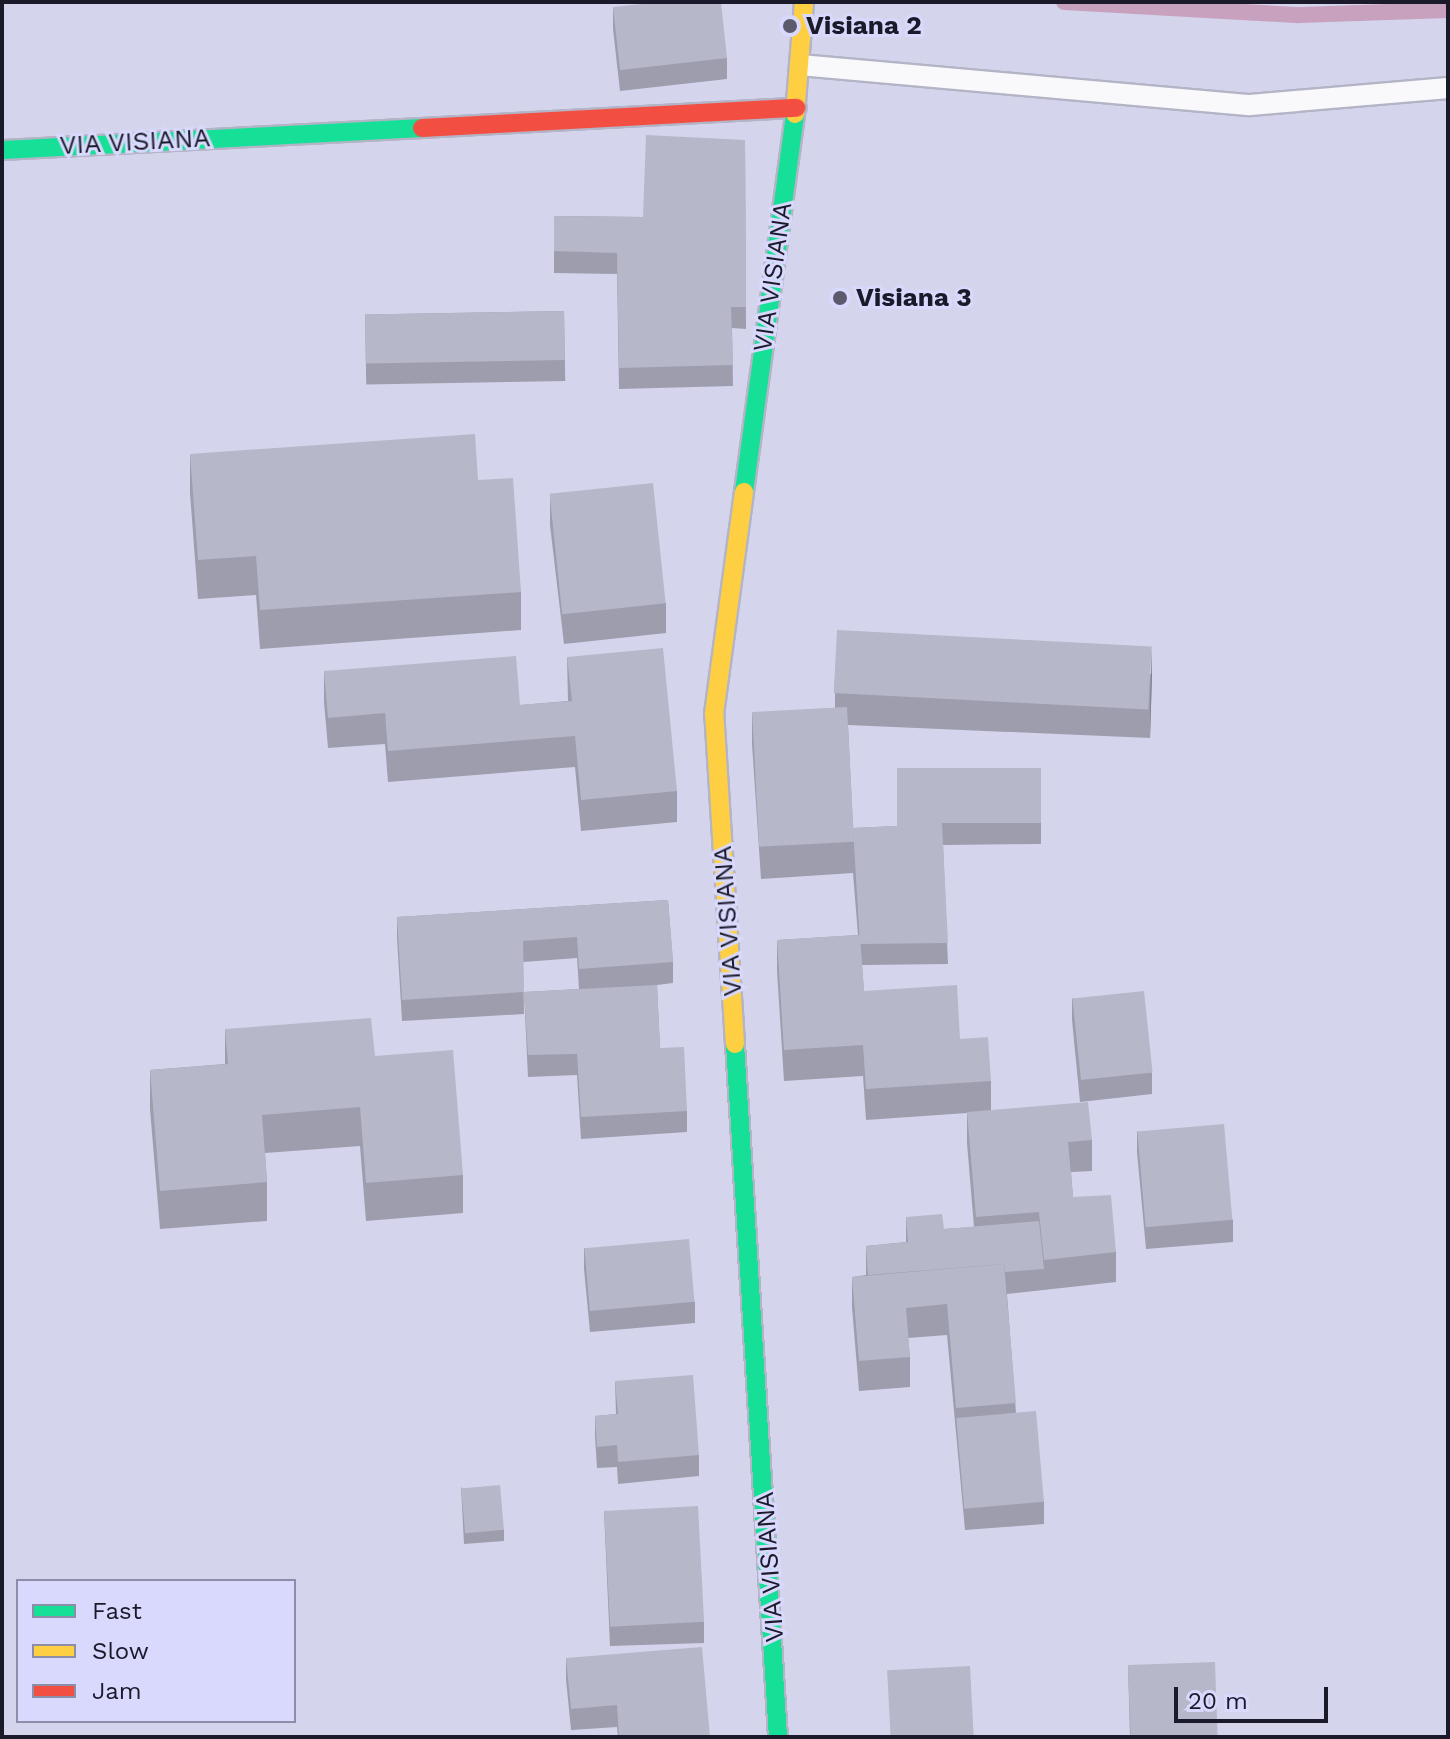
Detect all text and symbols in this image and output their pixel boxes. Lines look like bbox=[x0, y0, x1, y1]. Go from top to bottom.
place label: Visiana 2 bbox=[806, 10, 922, 42]
marker: Visiana 2 bbox=[781, 17, 799, 35]
street label: VIA VISIANA bbox=[58, 122, 212, 162]
street label: VIA VISIANA bbox=[747, 199, 799, 355]
place label: Visiana 3 bbox=[856, 282, 972, 314]
marker: Visiana 3 bbox=[831, 289, 849, 307]
street label: VIA VISIANA bbox=[707, 844, 749, 998]
street label: VIA VISIANA bbox=[749, 1490, 791, 1644]
legend bbox=[16, 1579, 296, 1723]
text: Fast bbox=[92, 1597, 142, 1625]
text: Slow bbox=[92, 1637, 149, 1665]
scale bar bbox=[1178, 1671, 1332, 1721]
text: Jam bbox=[92, 1677, 142, 1705]
text: 20 m bbox=[1188, 1687, 1248, 1715]

